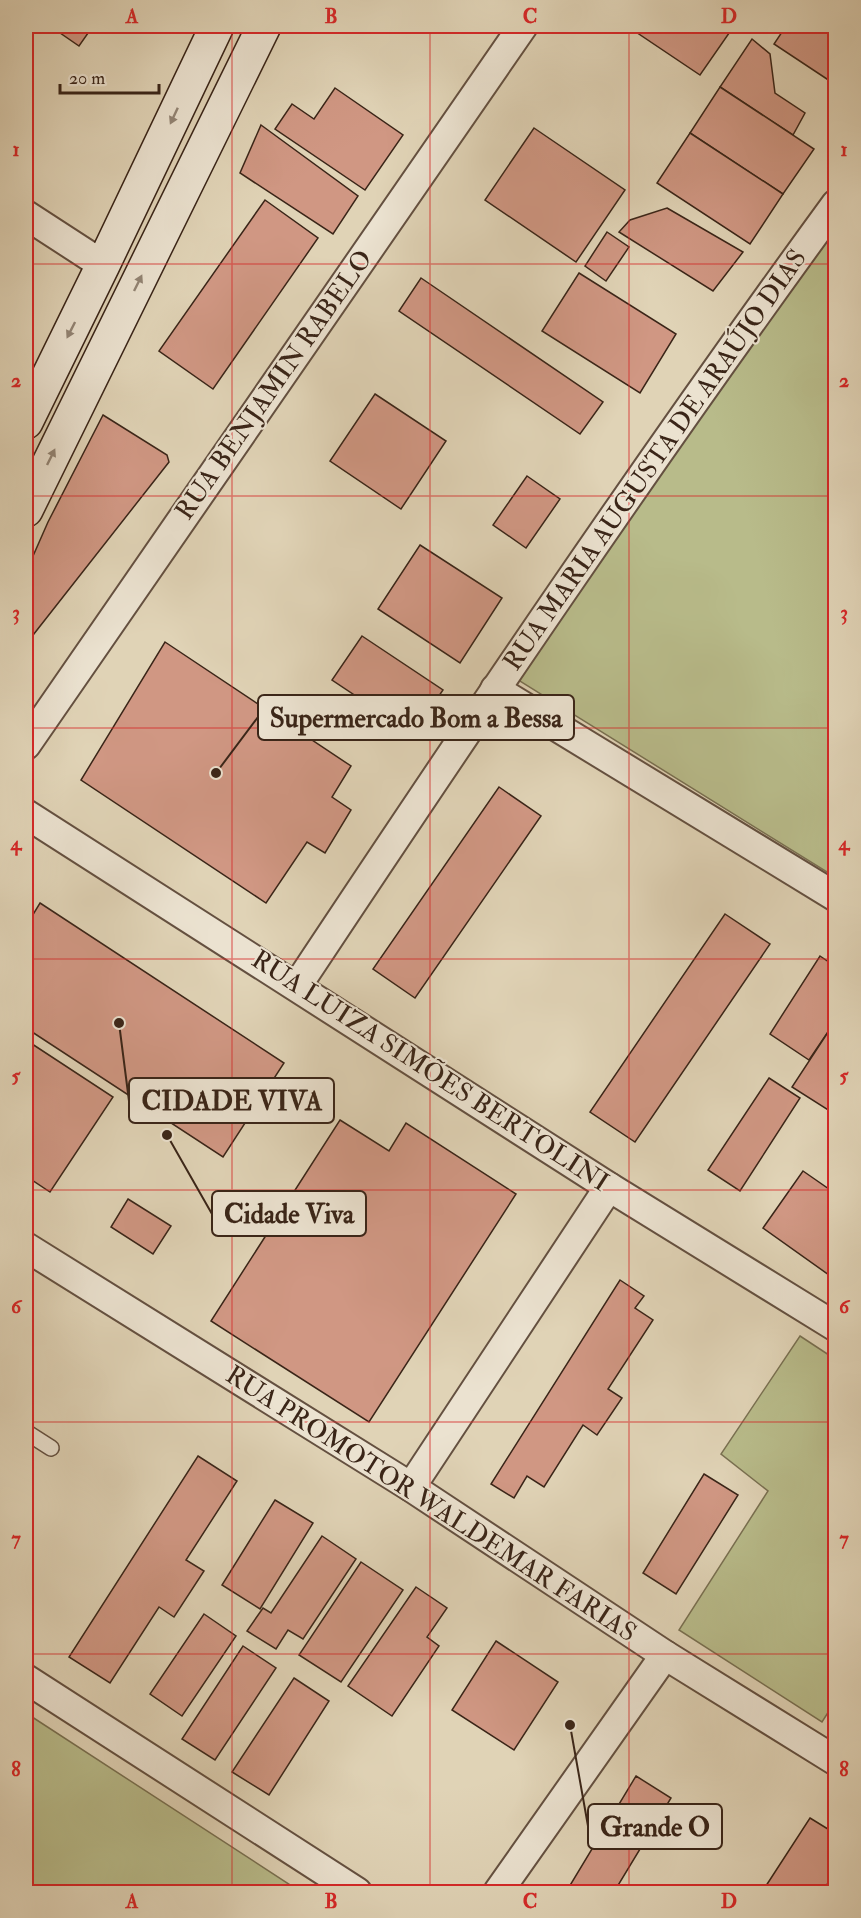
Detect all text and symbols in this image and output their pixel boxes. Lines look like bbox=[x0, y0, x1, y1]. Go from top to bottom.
text: A bbox=[125, 4, 139, 29]
text: B bbox=[324, 4, 338, 29]
text: C bbox=[523, 4, 537, 29]
text: D bbox=[721, 4, 737, 29]
scale bar bbox=[60, 57, 159, 95]
text: 20 m bbox=[69, 67, 105, 90]
one-way arrow bbox=[170, 108, 179, 125]
text: 1 bbox=[12, 137, 20, 162]
text: 1 bbox=[840, 137, 848, 162]
street label: RUA MARIA AUGUSTA DE ARAÚJO DIAS bbox=[495, 242, 814, 677]
street label: RUA BENJAMIN RABELO bbox=[169, 244, 379, 526]
one-way arrow bbox=[133, 274, 143, 291]
one-way arrow bbox=[66, 321, 76, 338]
text: 2 bbox=[11, 368, 21, 393]
text: 2 bbox=[839, 368, 849, 393]
one-way arrow bbox=[47, 449, 56, 466]
text: 3 bbox=[12, 600, 20, 625]
text: 3 bbox=[840, 600, 848, 625]
callout: Supermercado Bom a Bessa bbox=[258, 695, 574, 740]
text: Supermercado Bom a Bessa bbox=[270, 702, 563, 736]
text: 4 bbox=[10, 831, 23, 856]
text: 4 bbox=[838, 831, 851, 856]
street label: RUA LUIZA SIMÕES BERTOLINI bbox=[245, 942, 616, 1199]
text: 5 bbox=[12, 1063, 22, 1088]
text: 5 bbox=[840, 1063, 850, 1088]
callout: CIDADE VIVA bbox=[129, 1078, 334, 1123]
text: CIDADE VIVA bbox=[141, 1085, 323, 1118]
callout: Cidade Viva bbox=[212, 1191, 366, 1236]
text: Cidade Viva bbox=[224, 1198, 355, 1231]
text: 6 bbox=[11, 1294, 23, 1319]
text: 6 bbox=[839, 1294, 851, 1319]
street label: RUA PROMOTOR WALDEMAR FARIAS bbox=[220, 1359, 642, 1649]
text: 7 bbox=[11, 1526, 21, 1551]
text: 7 bbox=[839, 1526, 849, 1551]
text: 8 bbox=[11, 1757, 21, 1782]
text: 8 bbox=[839, 1757, 849, 1782]
callout: Grande O bbox=[588, 1804, 722, 1849]
text: Grande O bbox=[600, 1811, 710, 1844]
text: A bbox=[125, 1889, 139, 1914]
text: B bbox=[324, 1889, 338, 1914]
text: C bbox=[523, 1889, 537, 1914]
text: D bbox=[721, 1889, 737, 1914]

